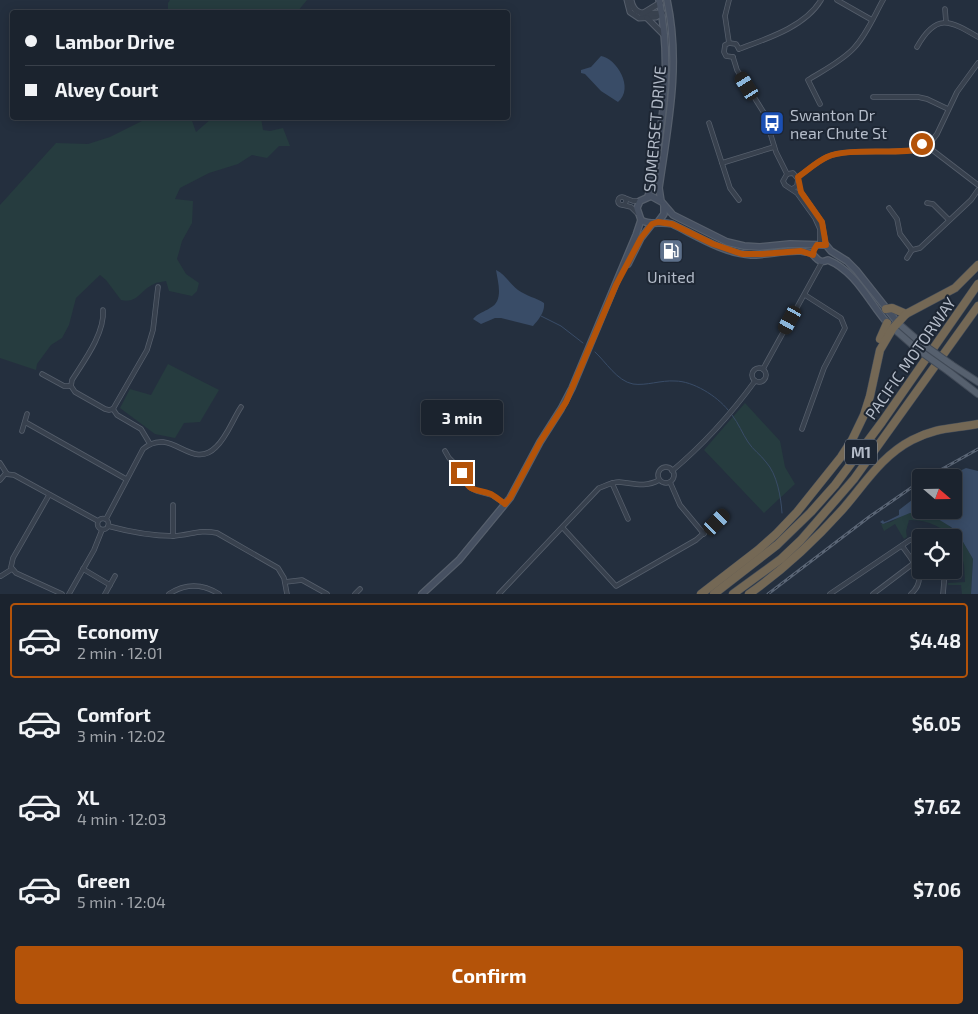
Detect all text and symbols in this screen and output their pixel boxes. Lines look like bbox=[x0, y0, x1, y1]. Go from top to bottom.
text: Lambor Drive bbox=[55, 30, 175, 53]
street label: SOMERSET DRIVE bbox=[639, 65, 669, 193]
car bbox=[732, 69, 761, 103]
text: Alvey Court bbox=[55, 78, 158, 101]
place label: Swanton Dr near Chute St bbox=[790, 105, 887, 142]
bus stop icon: Swanton Dr near Chute St bbox=[759, 110, 785, 136]
route start bbox=[911, 133, 933, 155]
fuel station icon: United bbox=[658, 238, 684, 264]
place label: United bbox=[647, 267, 695, 286]
street label: PACIFIC MOTORWAY bbox=[861, 293, 959, 423]
car bbox=[776, 303, 803, 337]
callout: 3 min bbox=[421, 400, 503, 436]
text: 3 min bbox=[442, 408, 482, 427]
road number: M1 bbox=[845, 440, 877, 464]
route end bbox=[451, 462, 473, 484]
north arrow bbox=[912, 469, 962, 519]
map controls bbox=[912, 469, 962, 579]
car bbox=[701, 506, 732, 538]
button: locate bbox=[912, 529, 962, 579]
icon: car bbox=[17, 618, 62, 663]
text: Economy bbox=[77, 620, 159, 643]
text: $4.48 bbox=[909, 629, 961, 652]
text: 2 min · 12:01 bbox=[77, 643, 163, 662]
icon: car bbox=[17, 701, 62, 746]
text: Comfort bbox=[77, 703, 151, 726]
text: $6.05 bbox=[912, 712, 961, 735]
text: 3 min · 12:02 bbox=[77, 726, 165, 745]
icon: car bbox=[17, 784, 62, 829]
text: XL bbox=[77, 786, 99, 809]
text: $7.62 bbox=[914, 795, 961, 818]
text: 4 min · 12:03 bbox=[77, 809, 166, 828]
icon: car bbox=[17, 867, 62, 912]
text: Green bbox=[77, 869, 130, 892]
text: $7.06 bbox=[913, 878, 961, 901]
text: 5 min · 12:04 bbox=[77, 892, 166, 911]
button: Confirm bbox=[15, 946, 963, 1004]

